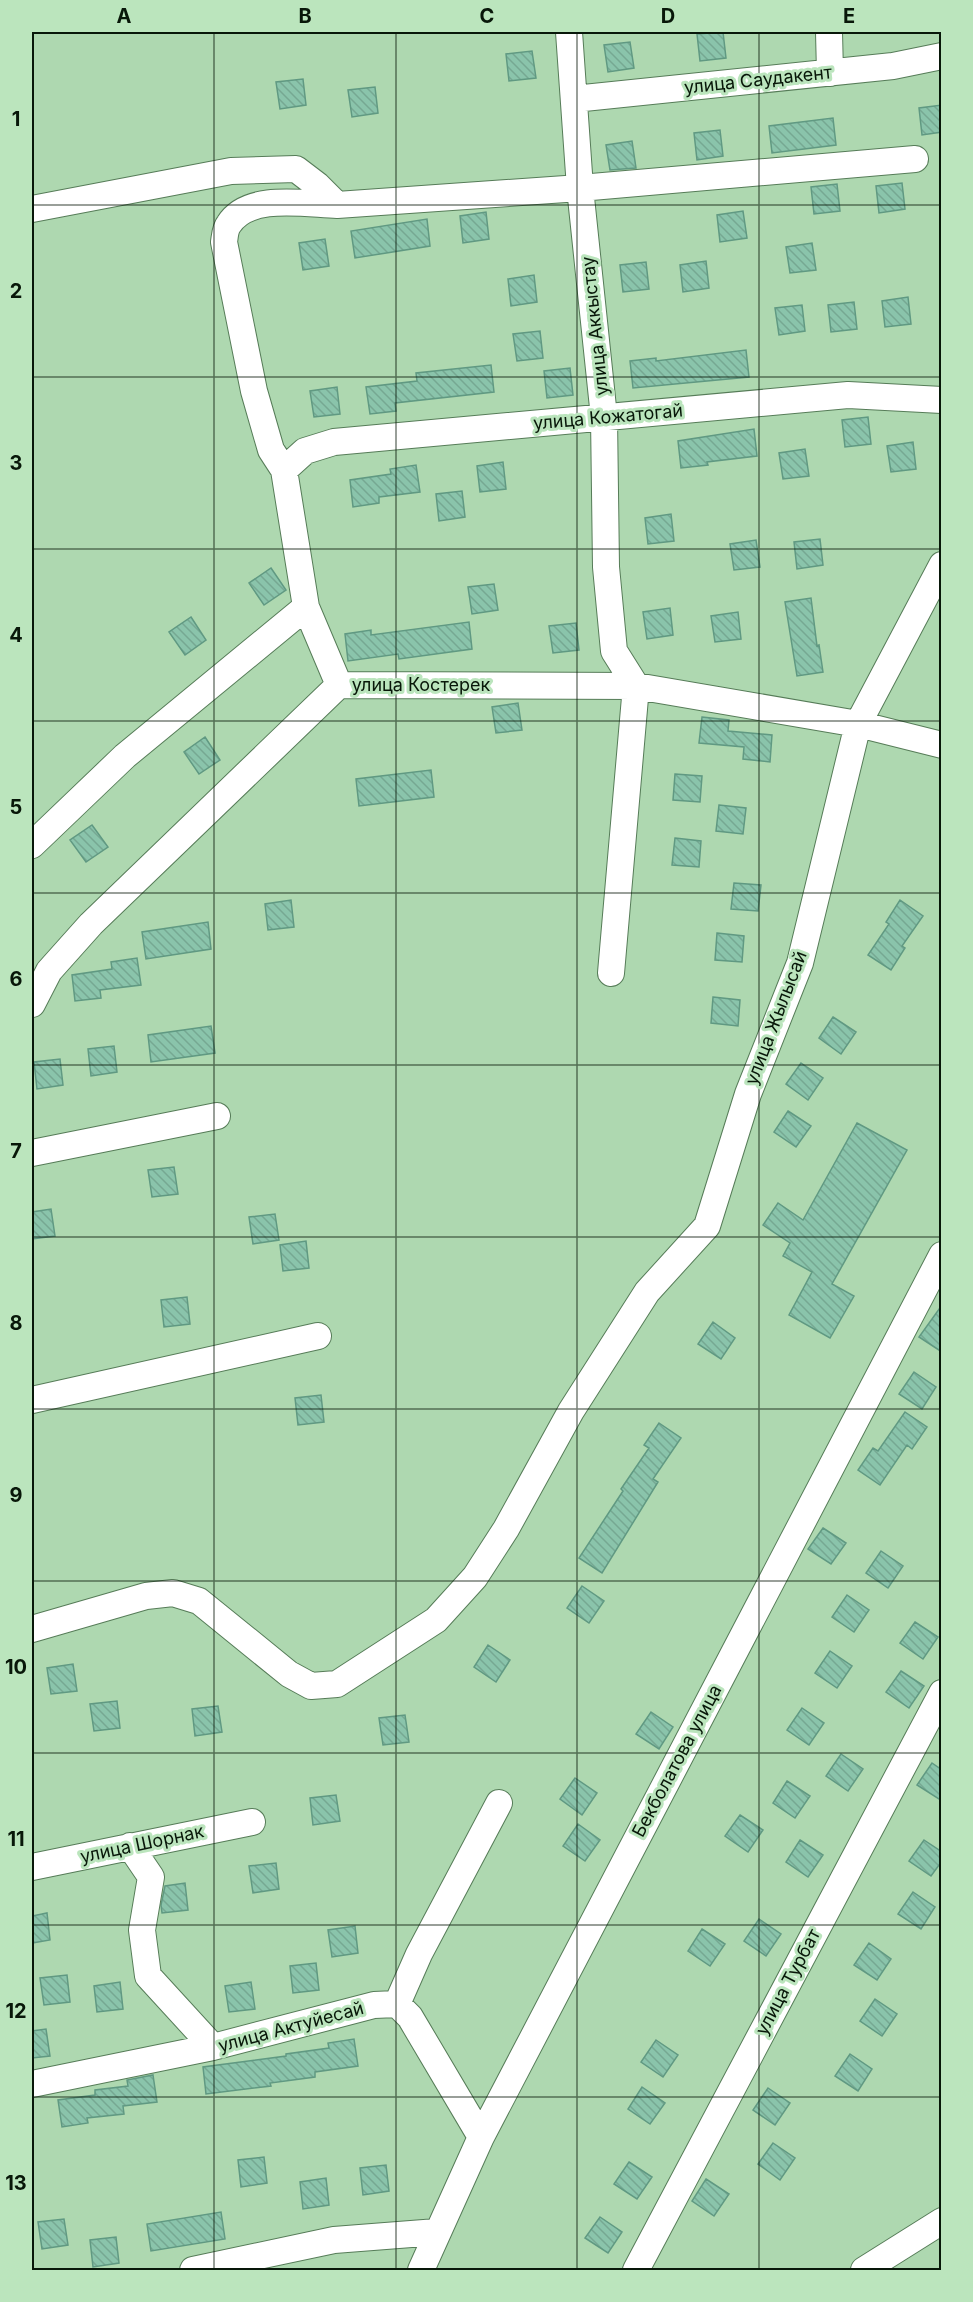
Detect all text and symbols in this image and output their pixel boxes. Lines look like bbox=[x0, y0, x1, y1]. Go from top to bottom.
text: A bbox=[117, 4, 132, 28]
text: B bbox=[298, 4, 312, 28]
text: C bbox=[480, 4, 494, 28]
text: D bbox=[661, 4, 675, 28]
text: E bbox=[843, 4, 855, 28]
street label: улица Саудакент bbox=[683, 61, 834, 98]
text: 1 bbox=[12, 107, 20, 131]
street label: улица Аккыстау bbox=[577, 255, 612, 397]
text: 2 bbox=[10, 279, 22, 303]
street label: улица Кожатогай bbox=[532, 399, 684, 434]
text: 3 bbox=[10, 451, 22, 475]
text: 4 bbox=[9, 623, 23, 647]
street label: улица Костерек bbox=[352, 674, 491, 695]
text: 5 bbox=[10, 795, 22, 819]
street label: улица Жылысай bbox=[740, 948, 811, 1088]
text: 6 bbox=[10, 967, 23, 991]
text: 7 bbox=[10, 1139, 22, 1163]
text: 8 bbox=[9, 1311, 23, 1335]
text: 9 bbox=[10, 1483, 23, 1507]
text: 10 bbox=[5, 1655, 27, 1679]
street label: Бекболатова улица bbox=[628, 1681, 726, 1840]
street label: улица Шорнак bbox=[78, 1820, 206, 1867]
text: 11 bbox=[7, 1827, 25, 1851]
street label: улица Турбат bbox=[751, 1925, 825, 2038]
street label: улица Актуйесай bbox=[216, 1997, 366, 2056]
text: 12 bbox=[5, 1999, 27, 2023]
text: 13 bbox=[5, 2171, 27, 2195]

